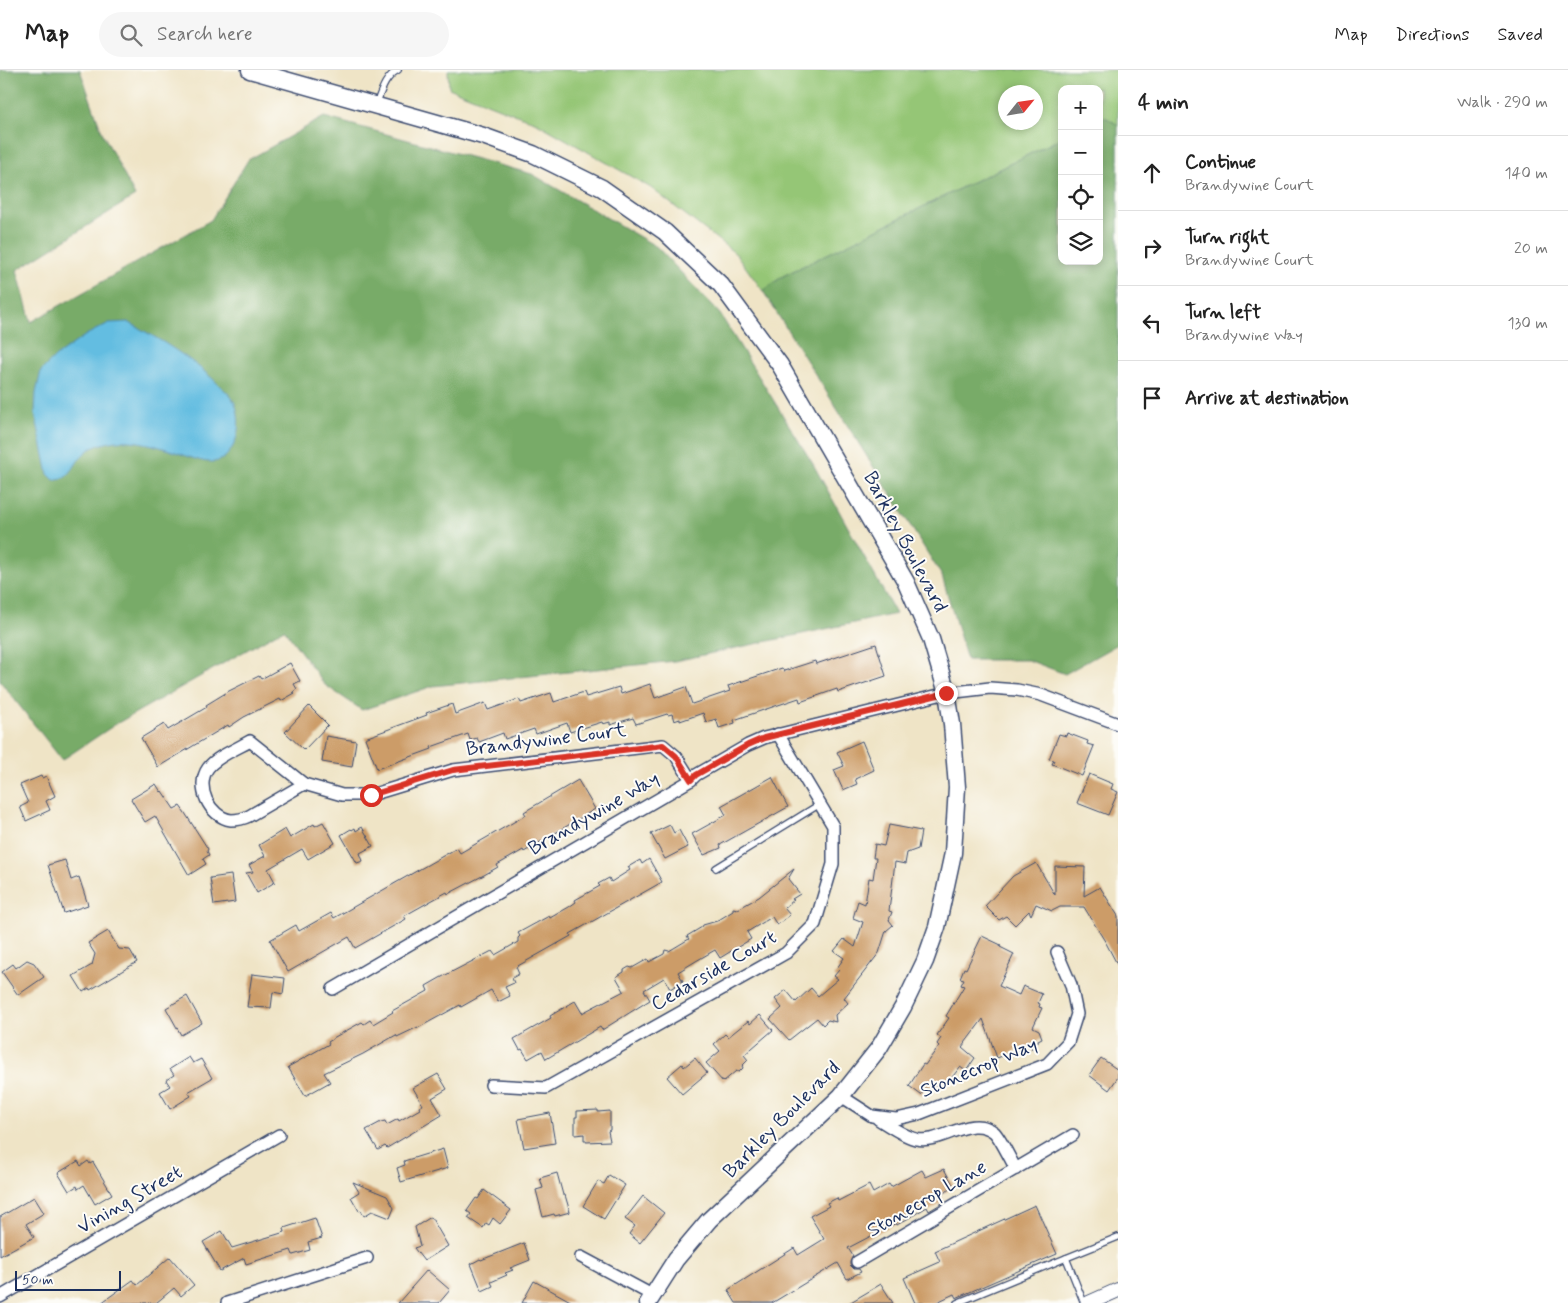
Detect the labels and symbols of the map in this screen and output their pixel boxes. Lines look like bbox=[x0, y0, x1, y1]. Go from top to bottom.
north arrow bbox=[998, 85, 1043, 130]
street label: Barkley Boulevard bbox=[856, 467, 954, 617]
route end bbox=[935, 682, 958, 705]
street label: Brandywine Court bbox=[464, 717, 628, 763]
street label: Brandywine Way bbox=[523, 765, 665, 863]
route start bbox=[360, 784, 383, 807]
street label: Cedarside Court bbox=[646, 924, 782, 1018]
street label: Stonecrop Way bbox=[916, 1031, 1042, 1105]
street label: Barkley Boulevard bbox=[717, 1055, 847, 1185]
street label: Stonecrop Lane bbox=[862, 1154, 992, 1244]
street label: Vining Street bbox=[73, 1159, 187, 1241]
scale bar bbox=[15, 1268, 121, 1291]

